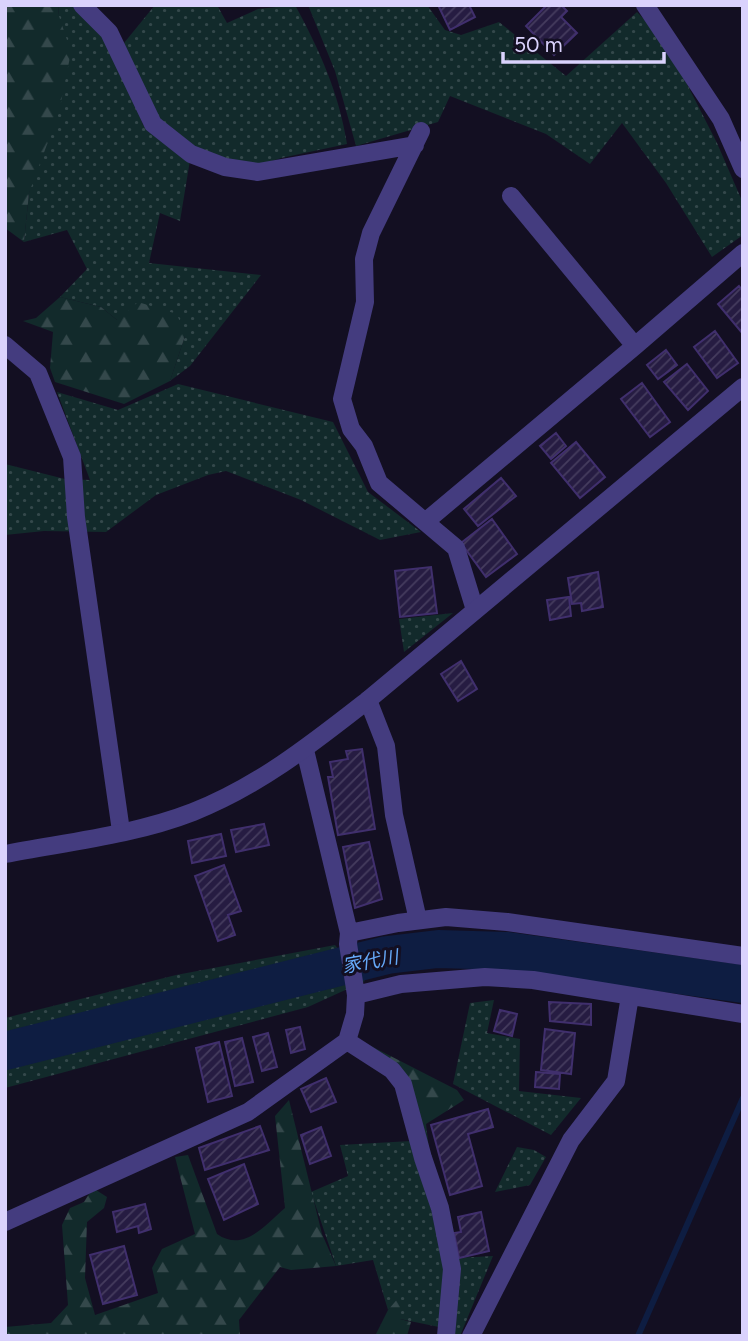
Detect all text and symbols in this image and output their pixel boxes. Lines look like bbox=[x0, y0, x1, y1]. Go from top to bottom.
scale bar bbox=[503, 21, 664, 65]
text: 50 m bbox=[514, 32, 563, 57]
water label: 家代川 bbox=[340, 945, 402, 978]

